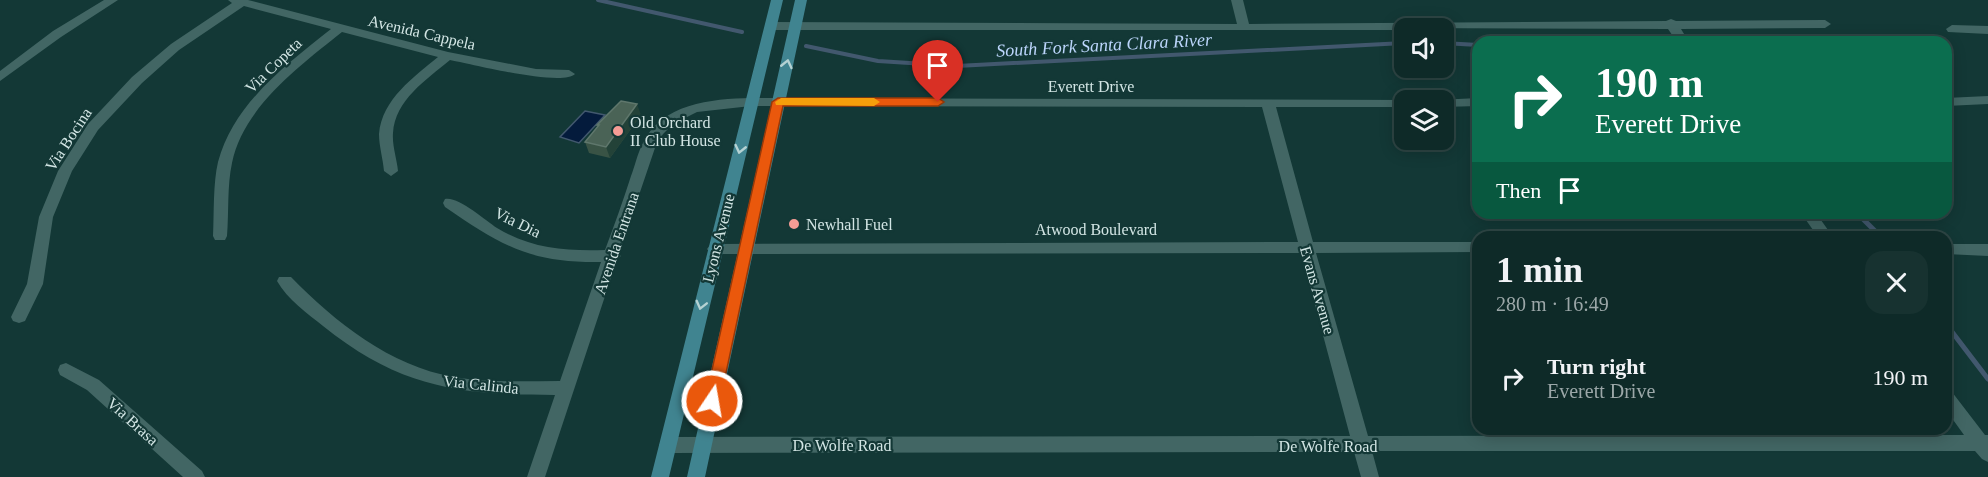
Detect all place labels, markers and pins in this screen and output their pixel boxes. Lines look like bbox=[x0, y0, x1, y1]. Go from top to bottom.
pin bbox=[912, 40, 963, 102]
place label: Old Orchard II Club House bbox=[630, 114, 721, 149]
marker: Old Orchard II Club House bbox=[611, 124, 625, 138]
place label: Newhall Fuel bbox=[806, 216, 893, 233]
marker: Newhall Fuel bbox=[787, 217, 801, 231]

